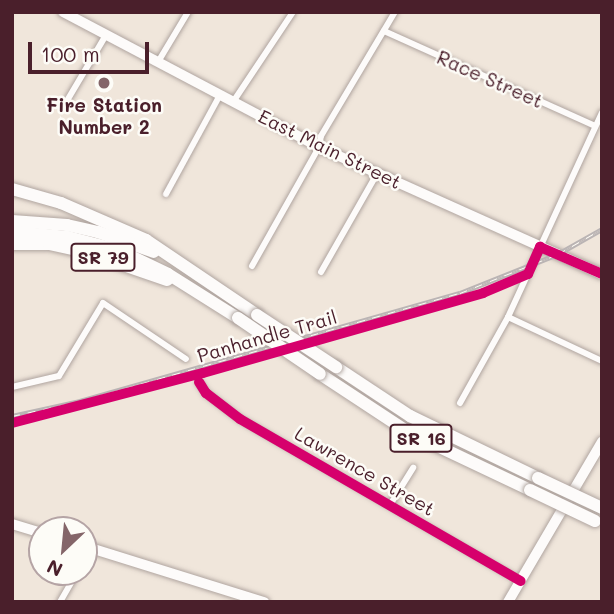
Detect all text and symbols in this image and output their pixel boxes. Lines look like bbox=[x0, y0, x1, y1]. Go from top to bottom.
scale bar bbox=[32, 28, 152, 72]
text: 100 m bbox=[41, 40, 100, 67]
street label: Race Street bbox=[434, 46, 546, 112]
marker: Fire Station Number 2 bbox=[96, 75, 112, 91]
place label: Fire Station Number 2 bbox=[46, 94, 162, 138]
street label: East Main Street bbox=[255, 105, 405, 193]
road number: SR 79 bbox=[70, 243, 136, 272]
street label: Panhandle Trail bbox=[195, 305, 339, 367]
street label: Lawrence Street bbox=[291, 422, 439, 520]
road number: SR 16 bbox=[388, 424, 454, 452]
north arrow bbox=[28, 516, 98, 586]
text: N bbox=[42, 554, 66, 583]

